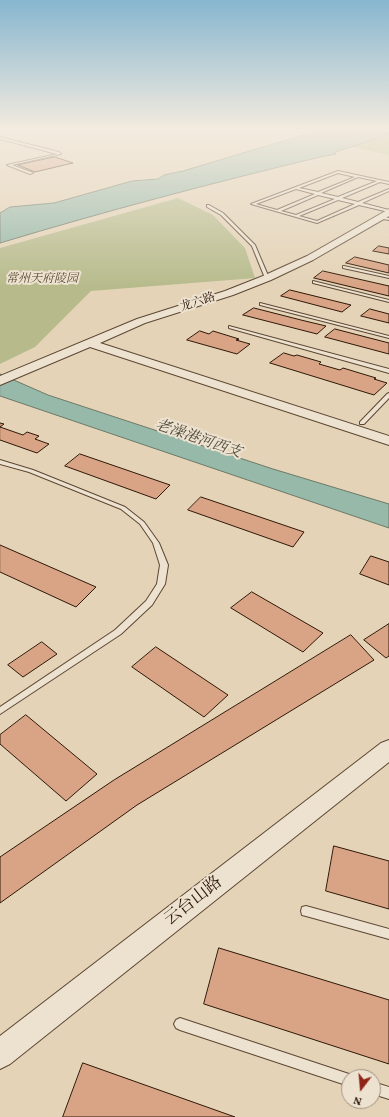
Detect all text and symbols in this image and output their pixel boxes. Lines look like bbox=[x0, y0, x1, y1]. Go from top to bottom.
park label: 常州天府陵园 bbox=[6, 273, 78, 287]
street label: 龙六路 bbox=[179, 291, 217, 315]
water label: 老澡港河西支 bbox=[153, 417, 243, 463]
street label: 云台山路 bbox=[161, 873, 227, 931]
north arrow bbox=[341, 1069, 381, 1109]
text: N bbox=[352, 1092, 364, 1108]

